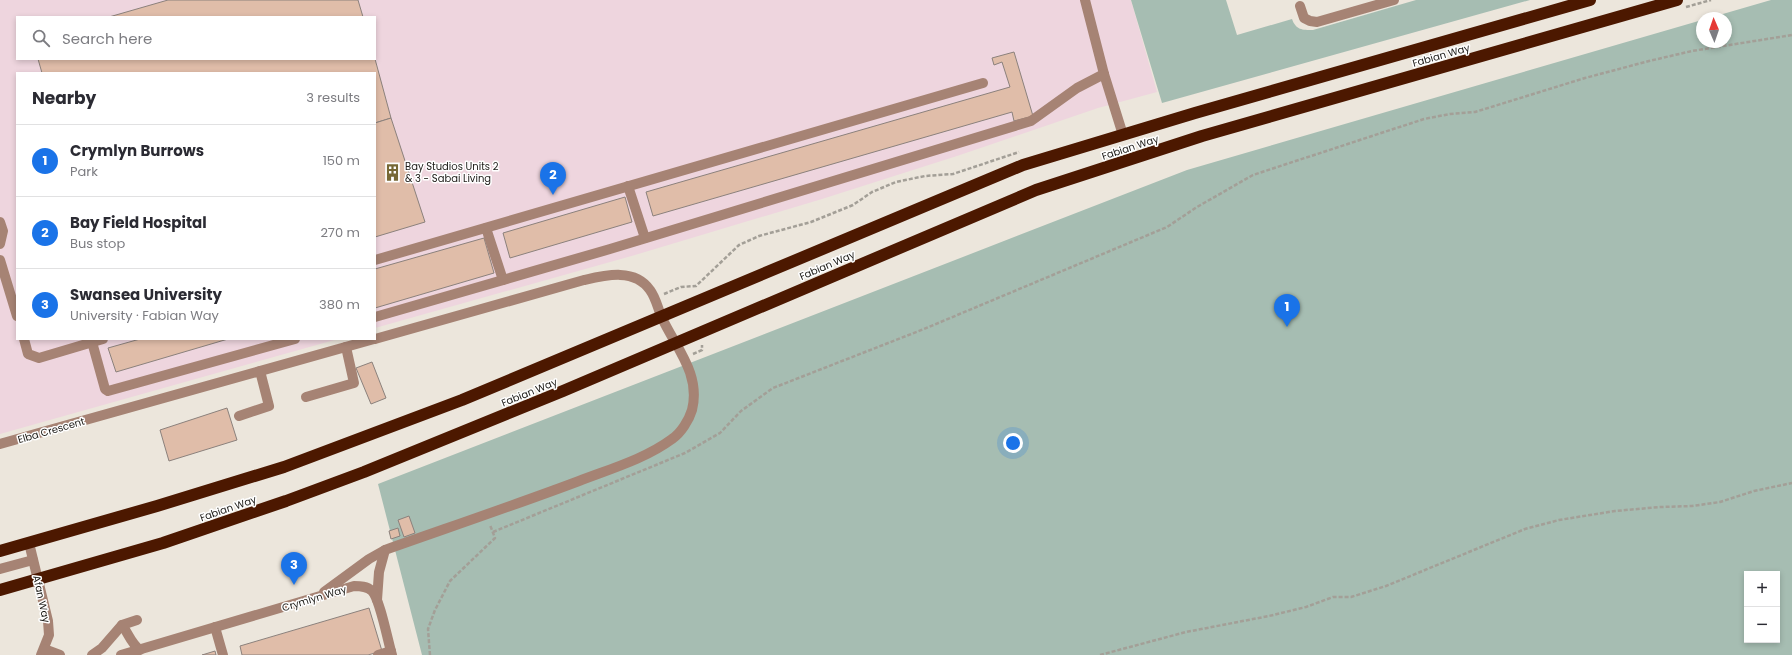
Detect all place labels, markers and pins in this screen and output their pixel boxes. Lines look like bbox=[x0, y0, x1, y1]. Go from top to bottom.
place label: Bay Studios Units 2 & 3 - Sabai Living bbox=[405, 159, 499, 186]
building icon: Bay Studios Units 2 & 3 - Sabai Living bbox=[382, 162, 402, 182]
pin: 2 bbox=[540, 162, 566, 195]
pin: 1 bbox=[1274, 294, 1300, 327]
pin: 3 bbox=[281, 552, 307, 585]

